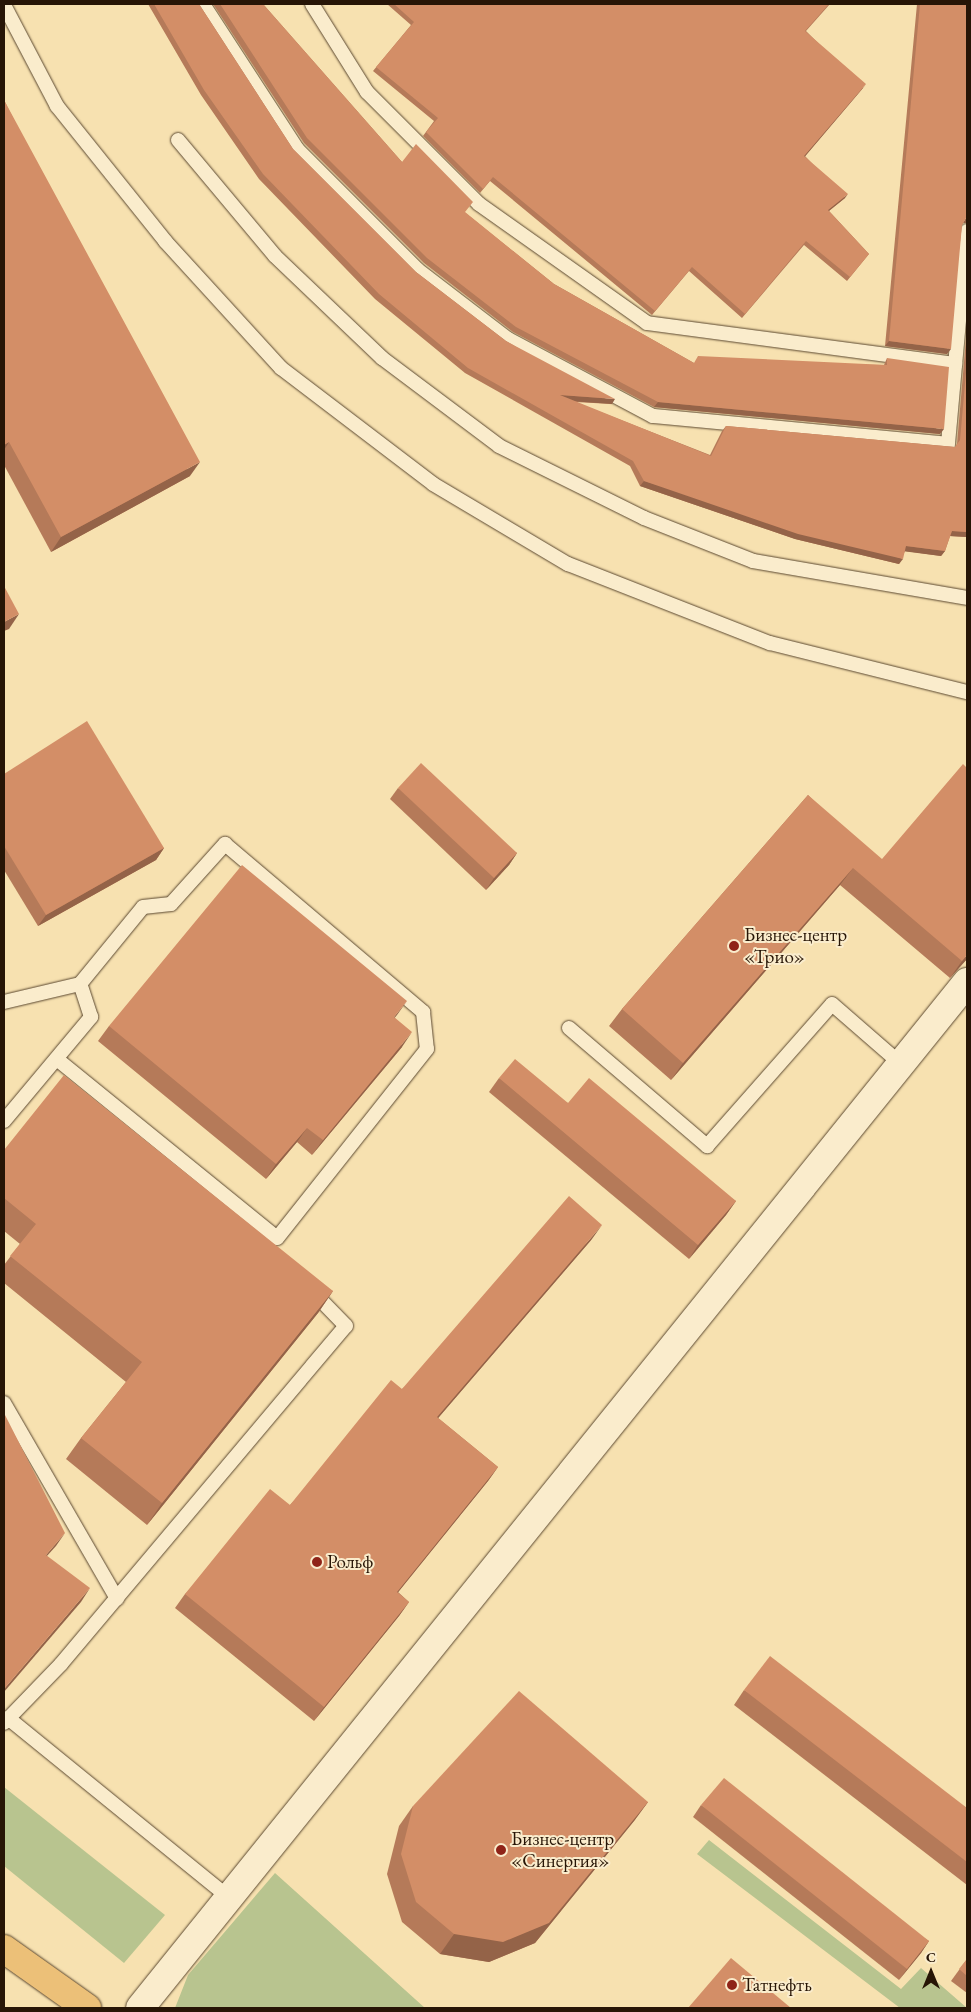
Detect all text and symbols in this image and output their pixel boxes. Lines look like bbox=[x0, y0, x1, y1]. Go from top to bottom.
place label: Бизнес-центр «Трио» bbox=[744, 924, 847, 968]
marker: Бизнес-центр «Трио» bbox=[728, 940, 740, 952]
place label: Рольф bbox=[327, 1551, 373, 1573]
marker: Рольф bbox=[311, 1556, 323, 1568]
place label: Бизнес-центр «Синергия» bbox=[511, 1828, 614, 1872]
marker: Бизнес-центр «Синергия» bbox=[495, 1844, 507, 1856]
north arrow bbox=[906, 1947, 956, 1997]
text: С bbox=[926, 1948, 936, 1966]
place label: Татнефть bbox=[742, 1974, 812, 1996]
marker: Татнефть bbox=[726, 1979, 738, 1991]

